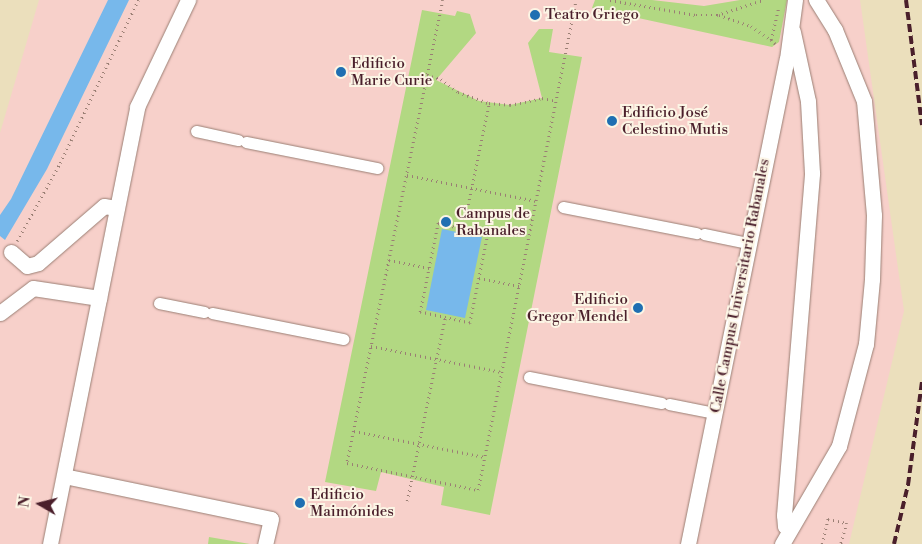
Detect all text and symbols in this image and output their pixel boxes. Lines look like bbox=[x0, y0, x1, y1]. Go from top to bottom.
place label: Teatro Griego bbox=[545, 6, 639, 24]
marker: Teatro Griego bbox=[529, 9, 541, 21]
place label: Edificio Marie Curie bbox=[351, 54, 432, 89]
marker: Edificio Marie Curie bbox=[335, 66, 347, 78]
place label: Edificio José Celestino Mutis bbox=[622, 103, 728, 138]
marker: Edificio José Celestino Mutis bbox=[606, 115, 618, 127]
street label: Calle Campus Universitario Rabanales bbox=[707, 157, 773, 415]
place label: Campus de Rabanales bbox=[456, 204, 530, 239]
marker: Campus de Rabanales bbox=[440, 216, 452, 228]
place label: Edificio Gregor Mendel bbox=[527, 290, 628, 325]
marker: Edificio Gregor Mendel bbox=[632, 302, 644, 314]
north arrow bbox=[15, 479, 65, 529]
place label: Edificio Maimónides bbox=[310, 485, 394, 520]
text: N bbox=[15, 495, 35, 509]
marker: Edificio Maimónides bbox=[294, 497, 306, 509]

